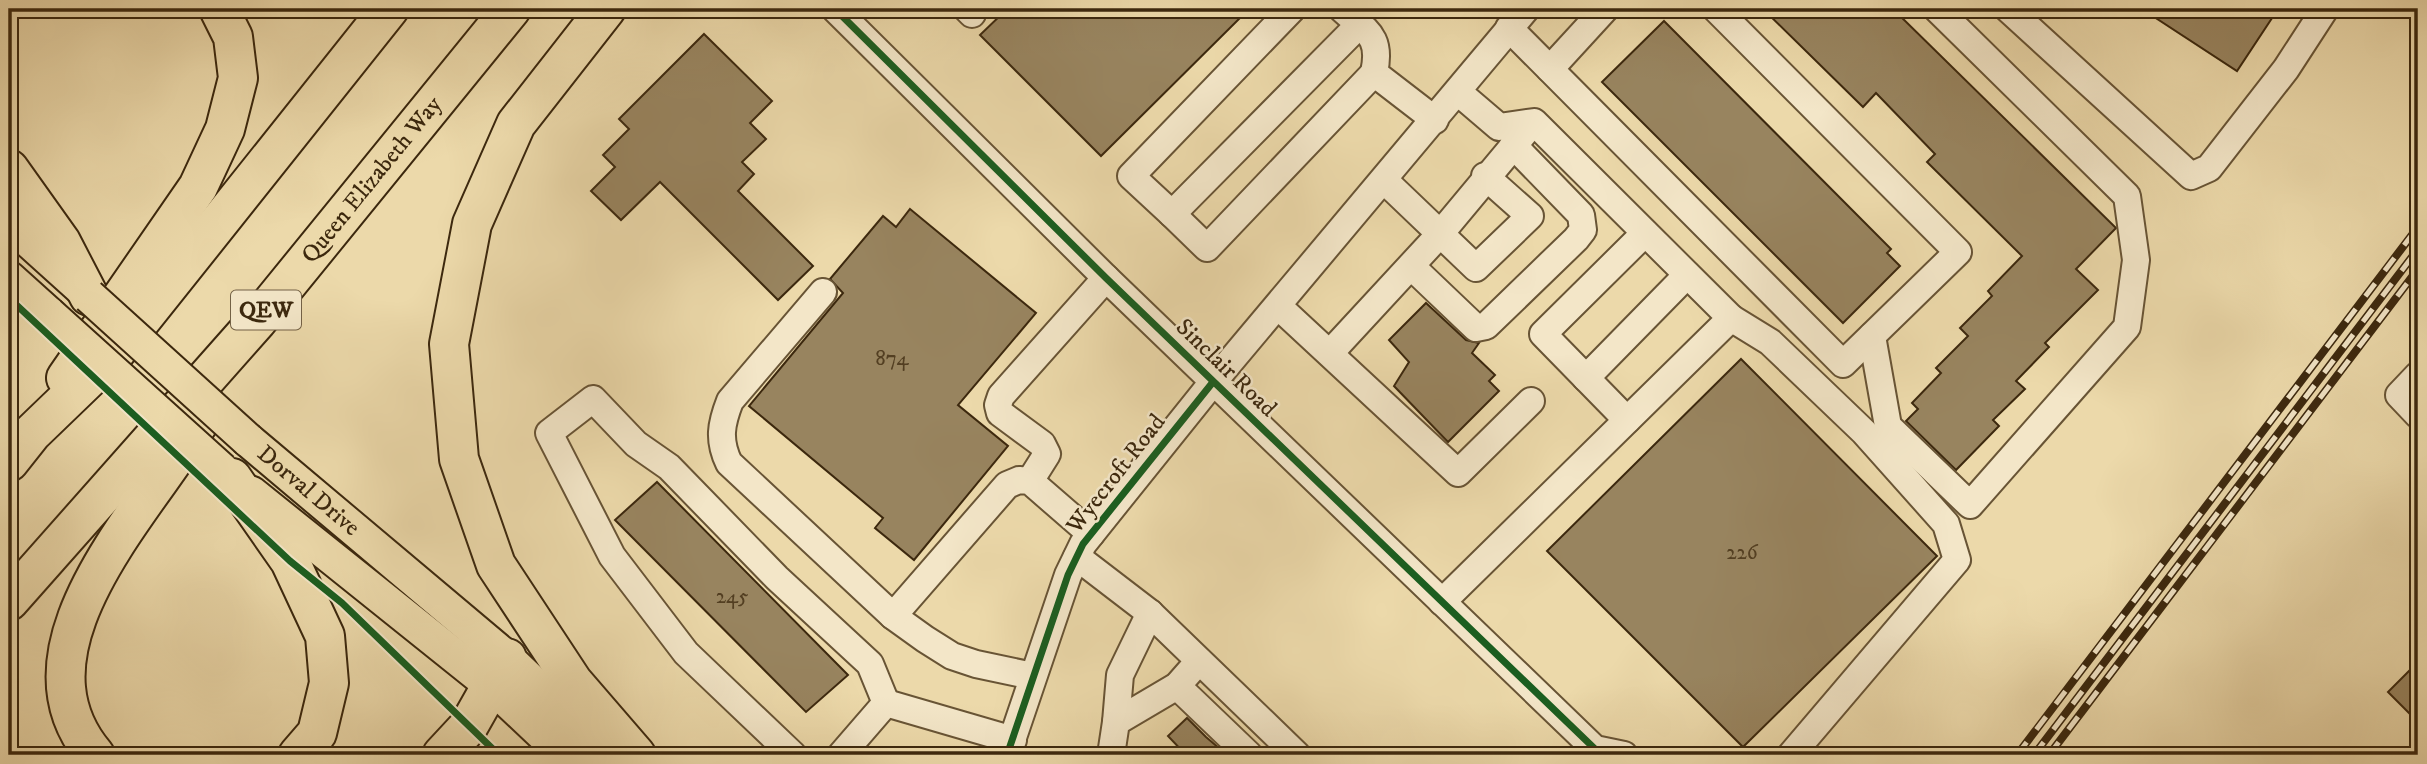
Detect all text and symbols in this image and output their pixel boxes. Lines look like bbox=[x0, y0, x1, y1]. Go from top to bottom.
street label: Queen Elizabeth Way bbox=[295, 90, 449, 269]
road number: QEW bbox=[231, 290, 301, 330]
street label: Sinclair Road bbox=[1169, 312, 1283, 424]
house number: 874 bbox=[875, 346, 910, 372]
street label: Wyecroft Road bbox=[1059, 408, 1172, 541]
street label: Dorval Drive bbox=[251, 439, 366, 543]
house number: 226 bbox=[1726, 540, 1759, 566]
house number: 245 bbox=[716, 584, 748, 610]

